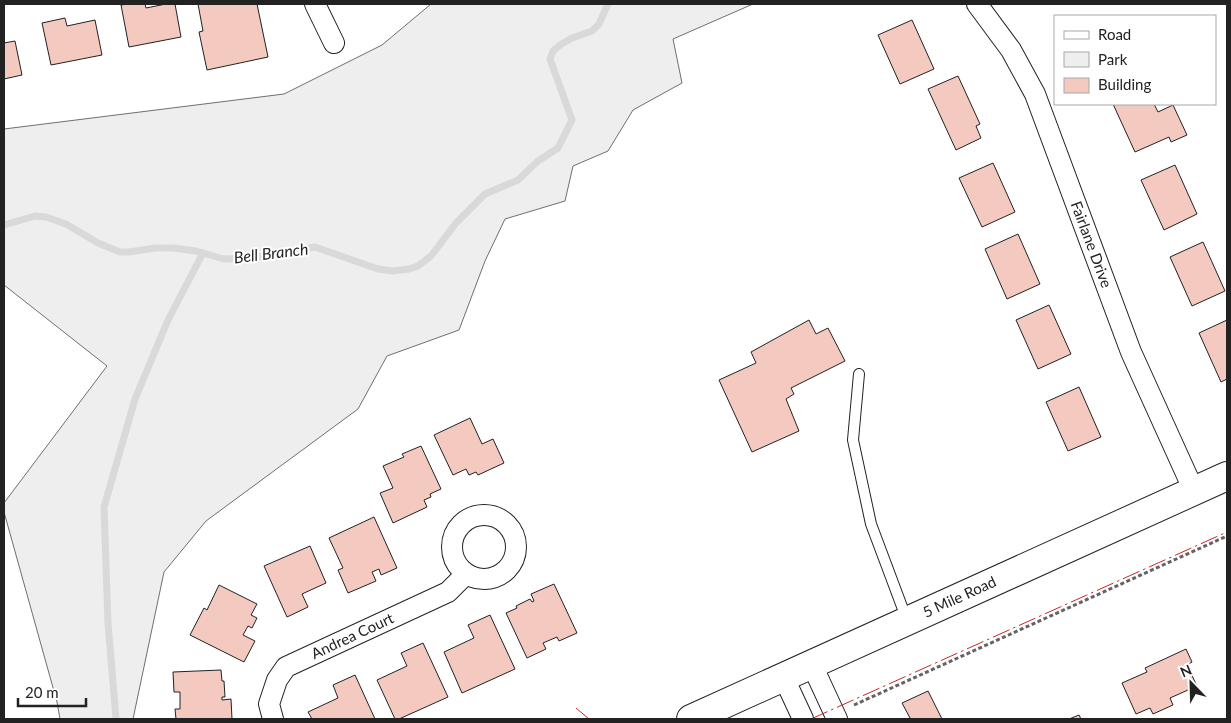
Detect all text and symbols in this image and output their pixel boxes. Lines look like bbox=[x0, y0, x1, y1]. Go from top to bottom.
legend bbox=[1054, 15, 1216, 105]
text: Road bbox=[1098, 25, 1131, 43]
text: Park bbox=[1098, 50, 1128, 68]
text: Building bbox=[1098, 75, 1151, 93]
street label: Fairlane Drive bbox=[1068, 199, 1116, 290]
water label: Bell Branch bbox=[233, 239, 309, 267]
street label: 5 Mile Road bbox=[920, 572, 999, 621]
street label: Andrea Court bbox=[308, 608, 397, 662]
north arrow bbox=[1166, 658, 1216, 708]
text: N bbox=[1177, 661, 1194, 681]
scale bar bbox=[18, 676, 85, 708]
text: 20 m bbox=[25, 683, 59, 701]

